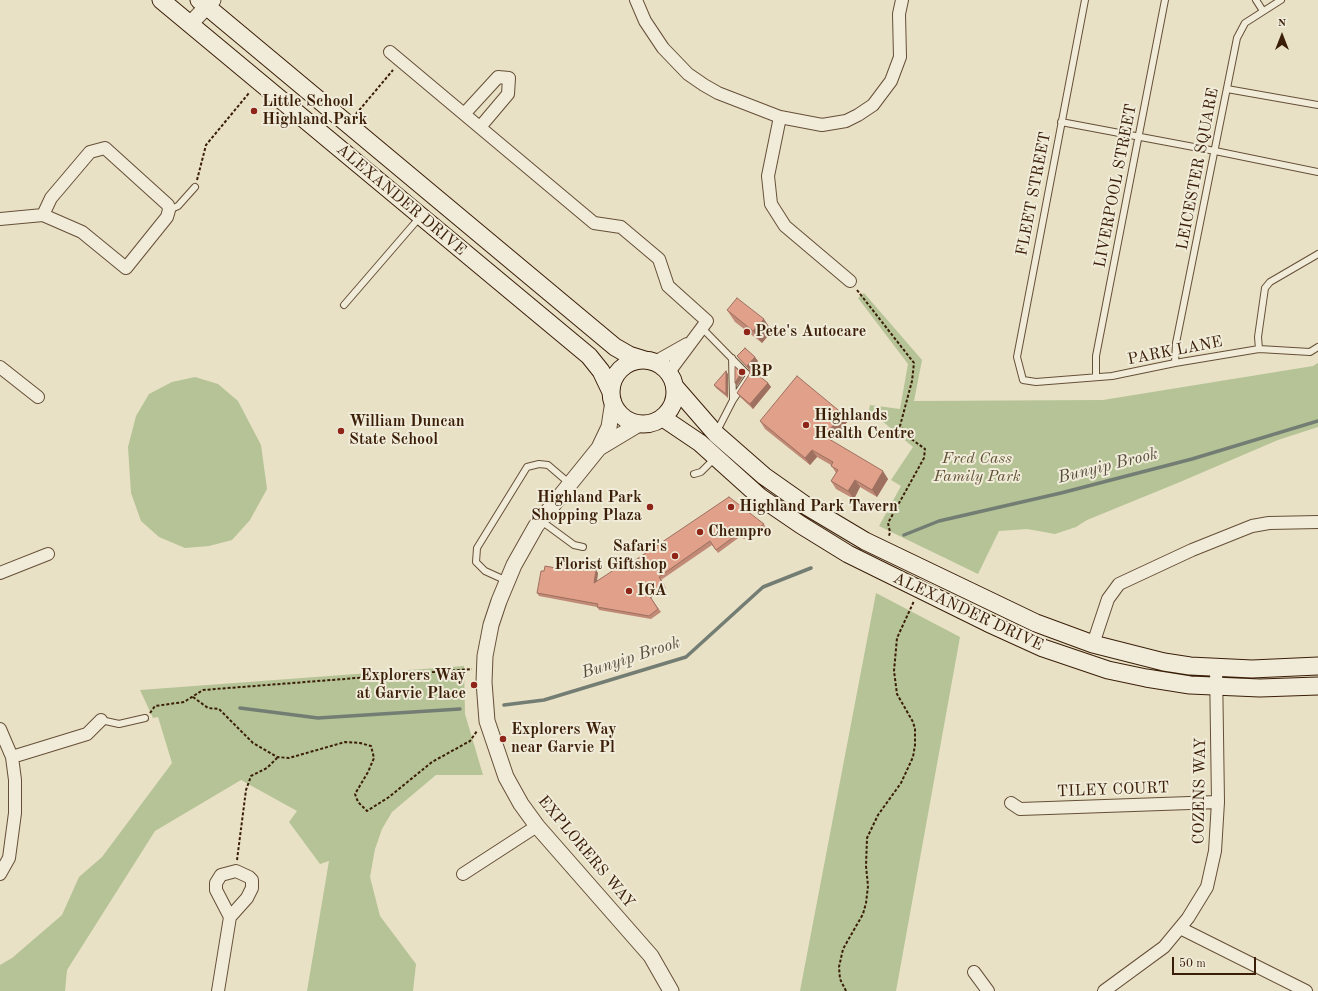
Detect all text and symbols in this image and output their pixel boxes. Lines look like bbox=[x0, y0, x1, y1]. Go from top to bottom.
north arrow bbox=[1262, 16, 1302, 56]
text: N bbox=[1278, 18, 1286, 29]
street label: LEICESTER SQUARE bbox=[1173, 86, 1223, 252]
place label: Little School Highland Park bbox=[262, 92, 367, 130]
street label: LIVERPOOL STREET bbox=[1091, 102, 1141, 270]
marker: Little School Highland Park bbox=[249, 106, 259, 116]
street label: FLEET STREET bbox=[1013, 130, 1055, 258]
street label: ALEXANDER DRIVE bbox=[332, 140, 470, 260]
place label: Pete's Autocare bbox=[755, 322, 866, 342]
marker: Pete's Autocare bbox=[742, 327, 752, 337]
street label: PARK LANE bbox=[1126, 332, 1224, 370]
place label: BP bbox=[750, 362, 773, 382]
marker: BP bbox=[737, 367, 747, 377]
place label: Highlands Health Centre bbox=[814, 406, 914, 444]
place label: William Duncan State School bbox=[349, 412, 465, 450]
marker: Highlands Health Centre bbox=[801, 420, 811, 430]
marker: William Duncan State School bbox=[336, 426, 346, 436]
water label: Bunyip Brook bbox=[1056, 444, 1160, 488]
park label: Fred Cass Family Park bbox=[933, 449, 1021, 487]
place label: Highland Park Shopping Plaza bbox=[531, 488, 642, 526]
place label: Highland Park Tavern bbox=[739, 497, 898, 517]
marker: Highland Park Shopping Plaza bbox=[645, 502, 655, 512]
marker: Highland Park Tavern bbox=[726, 502, 736, 512]
place label: Chempro bbox=[708, 522, 772, 542]
marker: Chempro bbox=[695, 527, 705, 537]
place label: Safari's Florist Giftshop bbox=[554, 537, 667, 575]
marker: Safari's Florist Giftshop bbox=[670, 551, 680, 561]
street label: ALEXANDER DRIVE bbox=[890, 569, 1046, 655]
place label: IGA bbox=[637, 581, 667, 601]
marker: IGA bbox=[624, 586, 634, 596]
water label: Bunyip Brook bbox=[579, 632, 683, 684]
place label: Explorers Way at Garvie Place bbox=[356, 666, 466, 704]
marker: Explorers Way at Garvie Place bbox=[469, 680, 479, 690]
place label: Explorers Way near Garvie Pl bbox=[511, 720, 617, 758]
marker: Explorers Way near Garvie Pl bbox=[498, 734, 508, 744]
street label: COZENS WAY bbox=[1189, 737, 1211, 845]
street label: TILEY COURT bbox=[1056, 778, 1170, 802]
street label: EXPLORERS WAY bbox=[533, 792, 639, 912]
scale bar bbox=[1174, 949, 1258, 975]
text: 50 m bbox=[1179, 958, 1206, 970]

